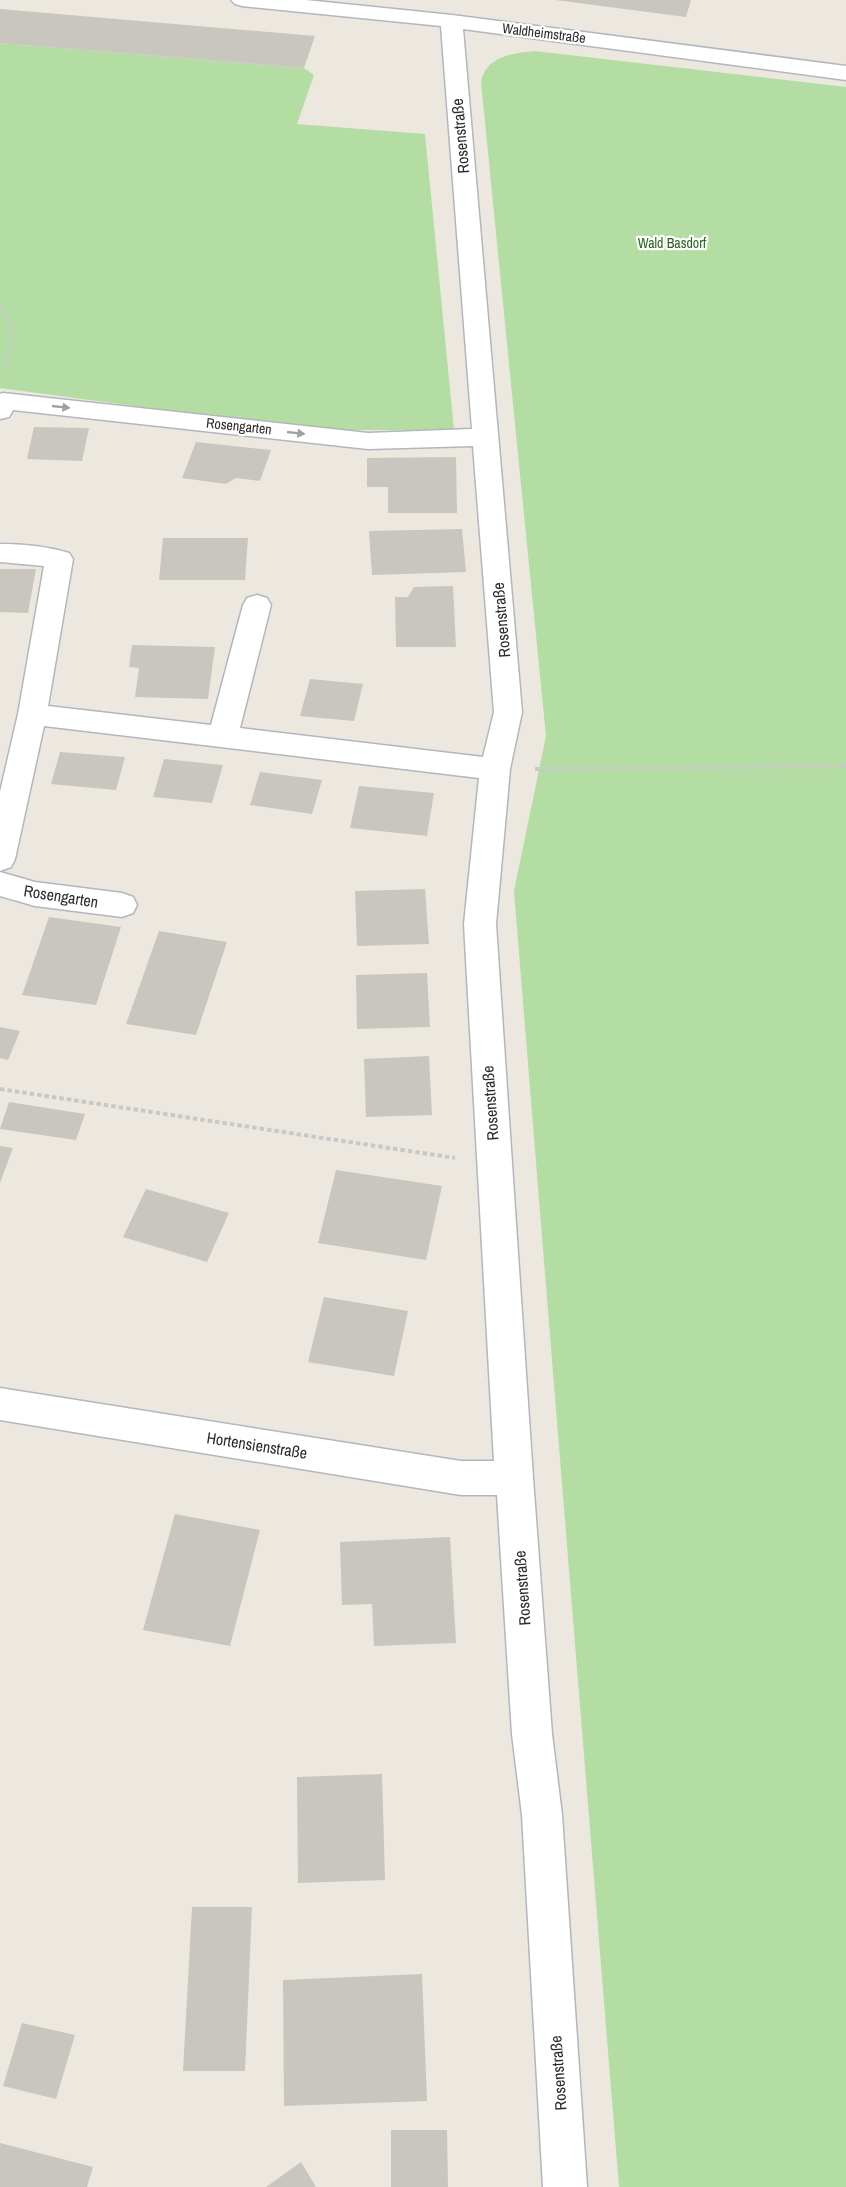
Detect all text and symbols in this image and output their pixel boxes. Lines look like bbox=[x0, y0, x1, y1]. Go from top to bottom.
street label: Waldheimstraße bbox=[501, 19, 587, 47]
street label: Rosenstraße bbox=[446, 98, 474, 174]
park label: Wald Basdorf bbox=[638, 234, 707, 252]
one-way arrow bbox=[51, 402, 70, 412]
street label: Rosengarten bbox=[205, 414, 273, 438]
one-way arrow bbox=[287, 428, 306, 438]
street label: Rosenstraße bbox=[487, 582, 515, 658]
street label: Rosengarten bbox=[22, 879, 100, 913]
street label: Rosenstraße bbox=[476, 1065, 504, 1141]
street label: Hortensienstraße bbox=[205, 1426, 309, 1464]
street label: Rosenstraße bbox=[508, 1550, 536, 1626]
street label: Rosenstraße bbox=[544, 2035, 572, 2111]

